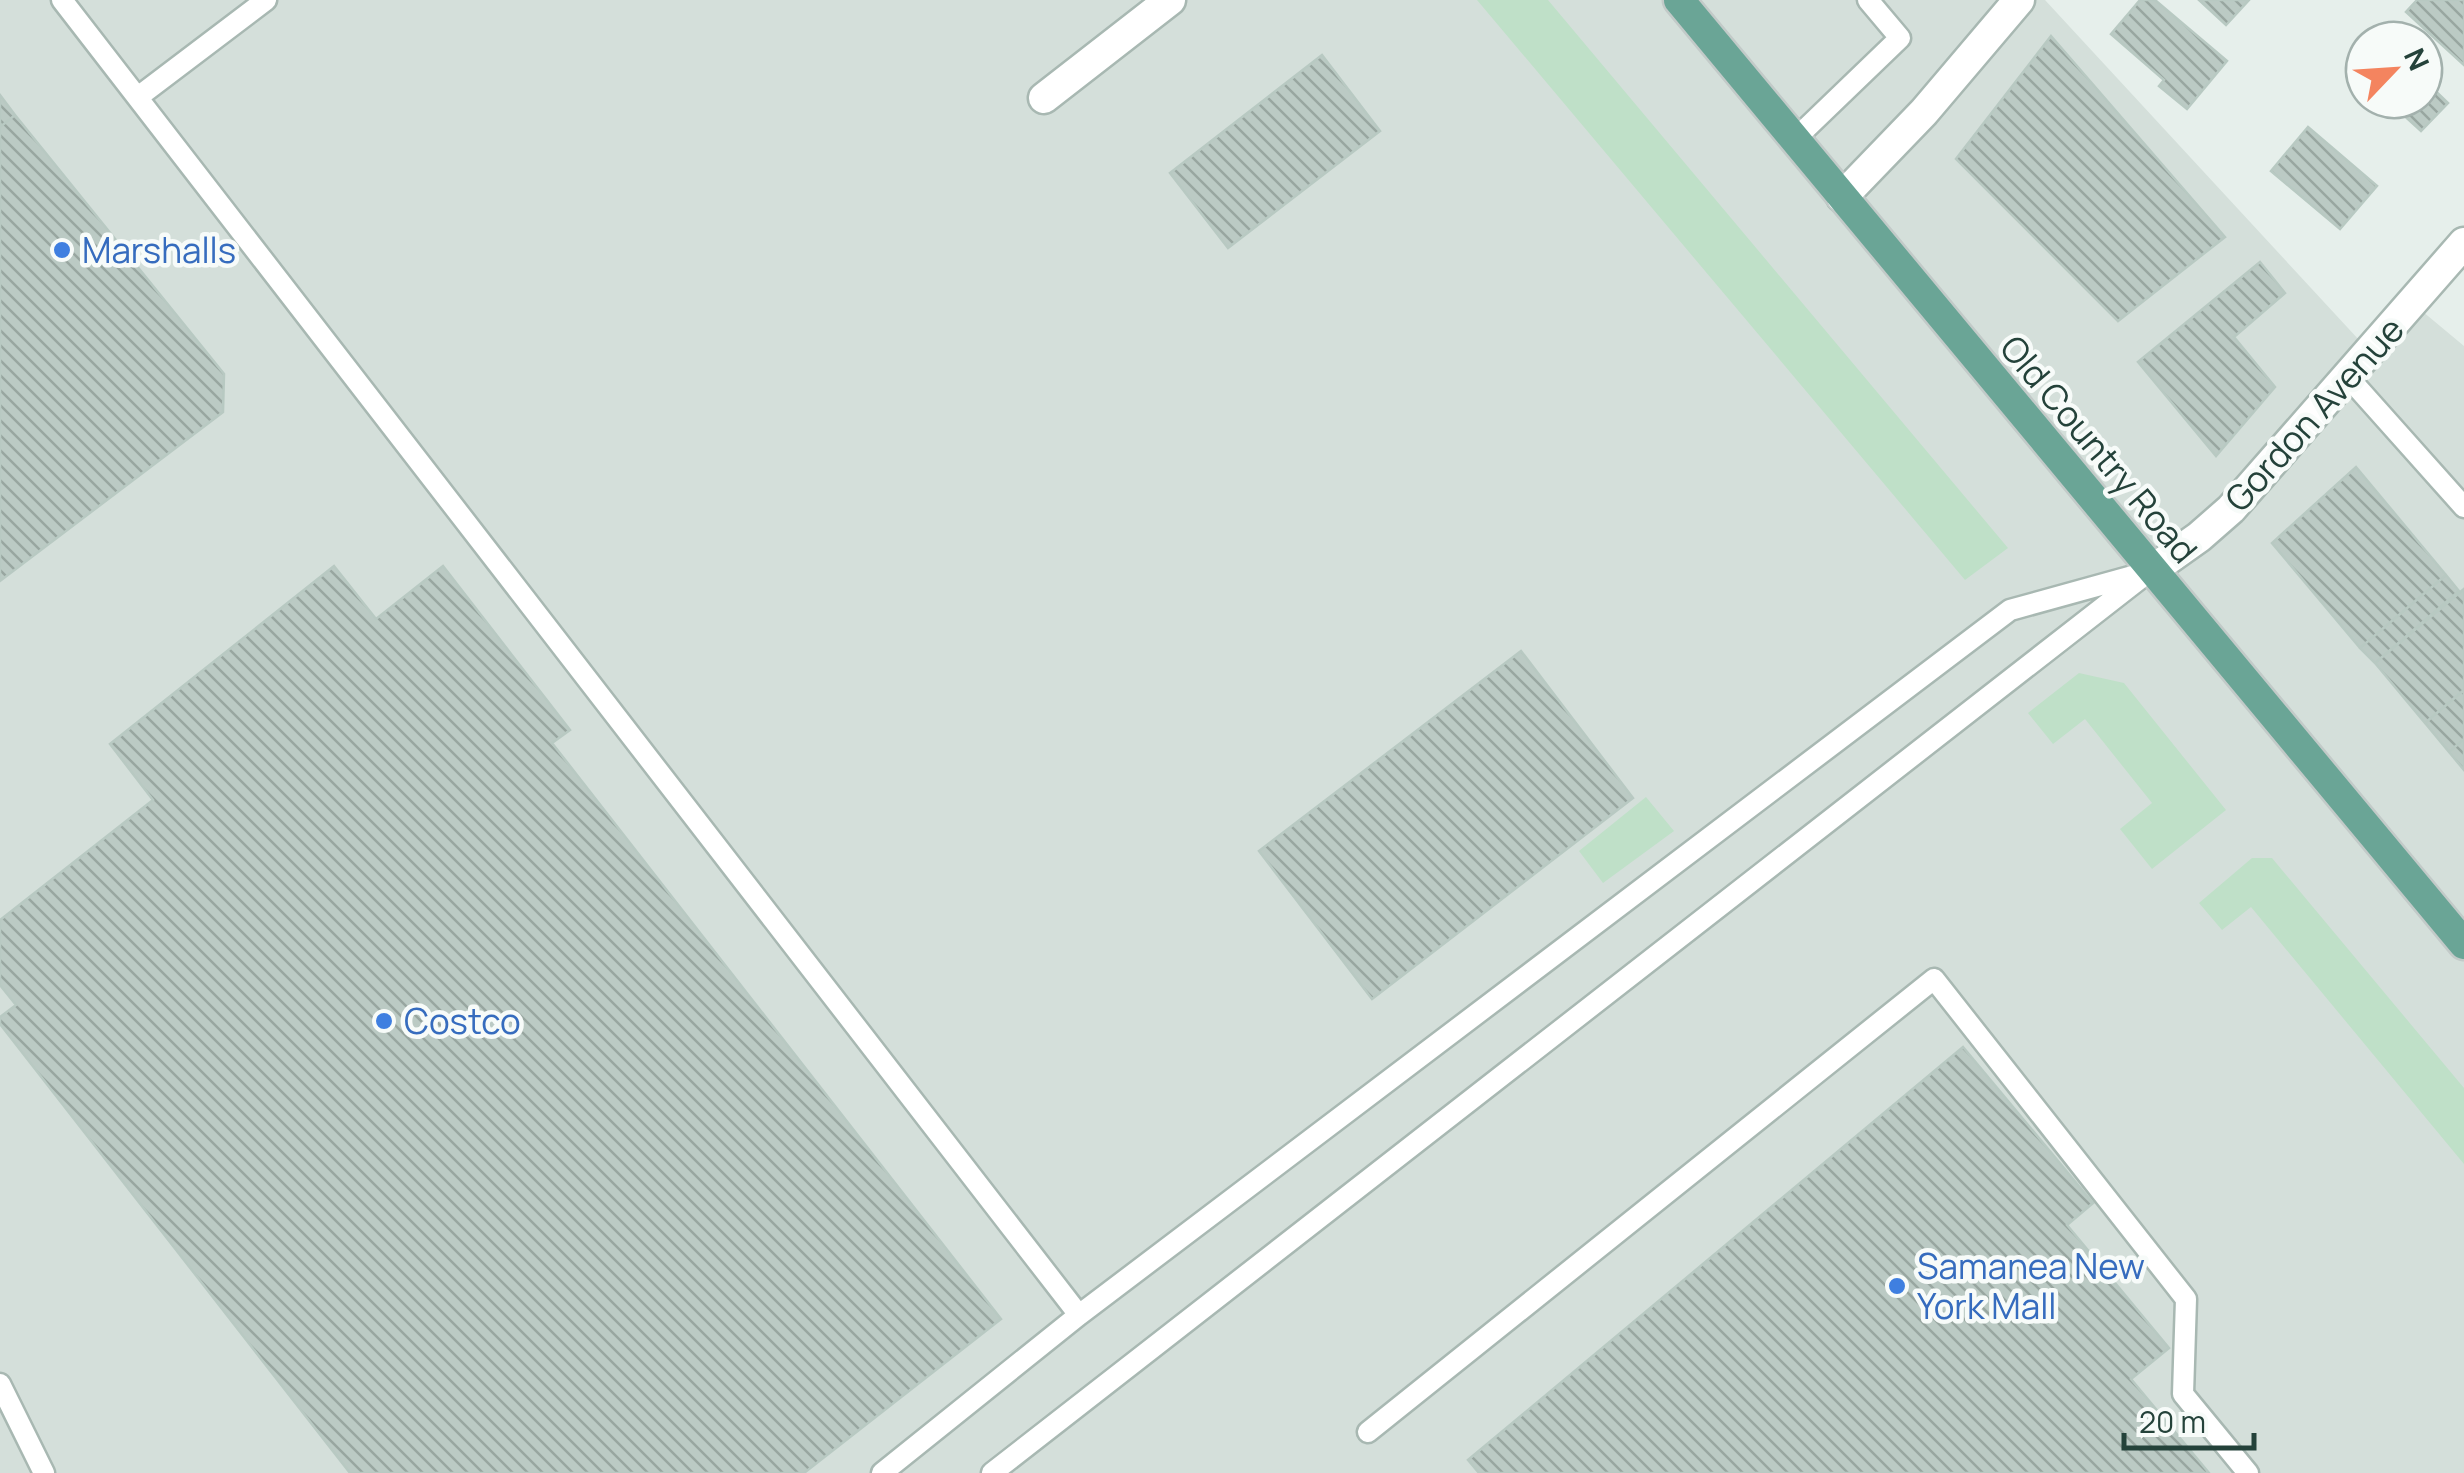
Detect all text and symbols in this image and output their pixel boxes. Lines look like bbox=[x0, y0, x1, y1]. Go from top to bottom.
north arrow bbox=[2344, 20, 2444, 120]
text: N bbox=[2396, 42, 2439, 76]
place label: Marshalls bbox=[82, 226, 236, 274]
marker: Marshalls bbox=[51, 239, 73, 261]
street label: Gordon Avenue bbox=[2214, 306, 2414, 522]
street label: Old Country Road bbox=[1990, 325, 2208, 573]
place label: Costco bbox=[404, 997, 521, 1045]
marker: Costco bbox=[373, 1010, 395, 1032]
place label: Samanea New York Mall bbox=[1917, 1242, 2145, 1330]
marker: Samanea New York Mall bbox=[1886, 1275, 1908, 1297]
scale bar bbox=[2124, 1388, 2254, 1450]
text: 20 m bbox=[2139, 1401, 2206, 1442]

